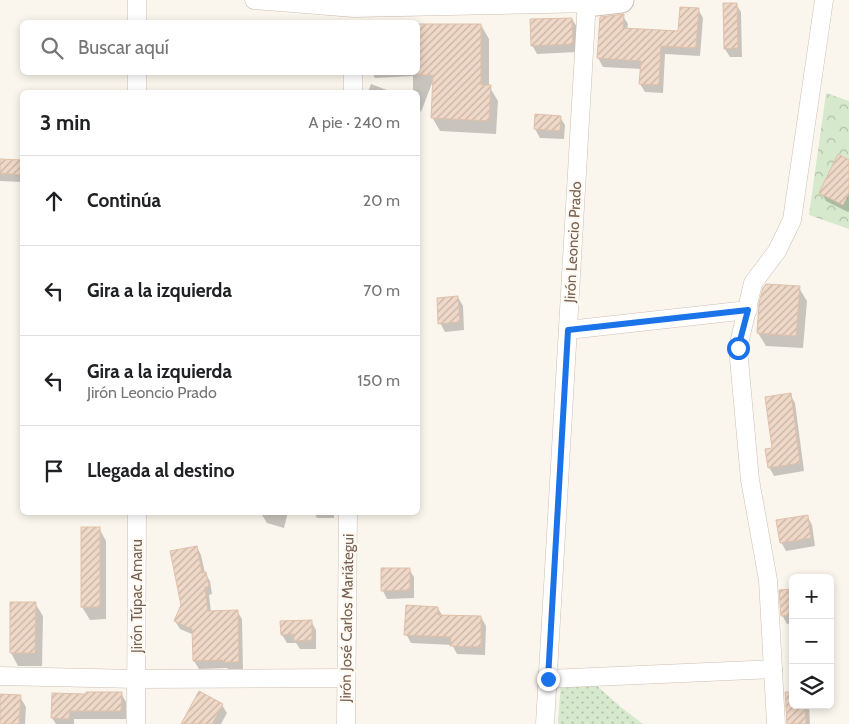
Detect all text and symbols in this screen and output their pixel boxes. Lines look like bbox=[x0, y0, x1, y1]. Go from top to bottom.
search box bbox=[20, 20, 420, 75]
icon: search bbox=[38, 34, 66, 62]
text: Buscar aquí bbox=[78, 36, 169, 59]
text: 3 min bbox=[40, 110, 91, 135]
text: A pie · 240 m bbox=[309, 113, 400, 132]
street label: Jirón Leoncio Prado bbox=[561, 181, 585, 304]
icon: ahead bbox=[40, 187, 68, 215]
text: Continúa bbox=[87, 189, 161, 212]
text: 20 m bbox=[363, 191, 400, 210]
icon: left bbox=[40, 277, 68, 305]
text: Gira a la izquierda bbox=[87, 279, 232, 302]
text: 70 m bbox=[363, 281, 400, 300]
route start bbox=[727, 337, 750, 360]
text: Gira a la izquierda bbox=[87, 360, 232, 383]
icon: left bbox=[40, 367, 68, 395]
text: 150 m bbox=[357, 371, 400, 390]
text: Jirón Leoncio Prado bbox=[87, 383, 217, 402]
icon: arrive bbox=[40, 457, 68, 485]
text: Llegada al destino bbox=[87, 459, 234, 482]
street label: Jirón José Carlos Mariátegui bbox=[337, 534, 357, 703]
street label: Jirón Túpac Amaru bbox=[128, 539, 146, 654]
map controls bbox=[789, 574, 834, 709]
button: + bbox=[789, 574, 834, 619]
button: − bbox=[789, 619, 834, 664]
button: layers bbox=[789, 664, 834, 709]
route end bbox=[537, 668, 560, 691]

